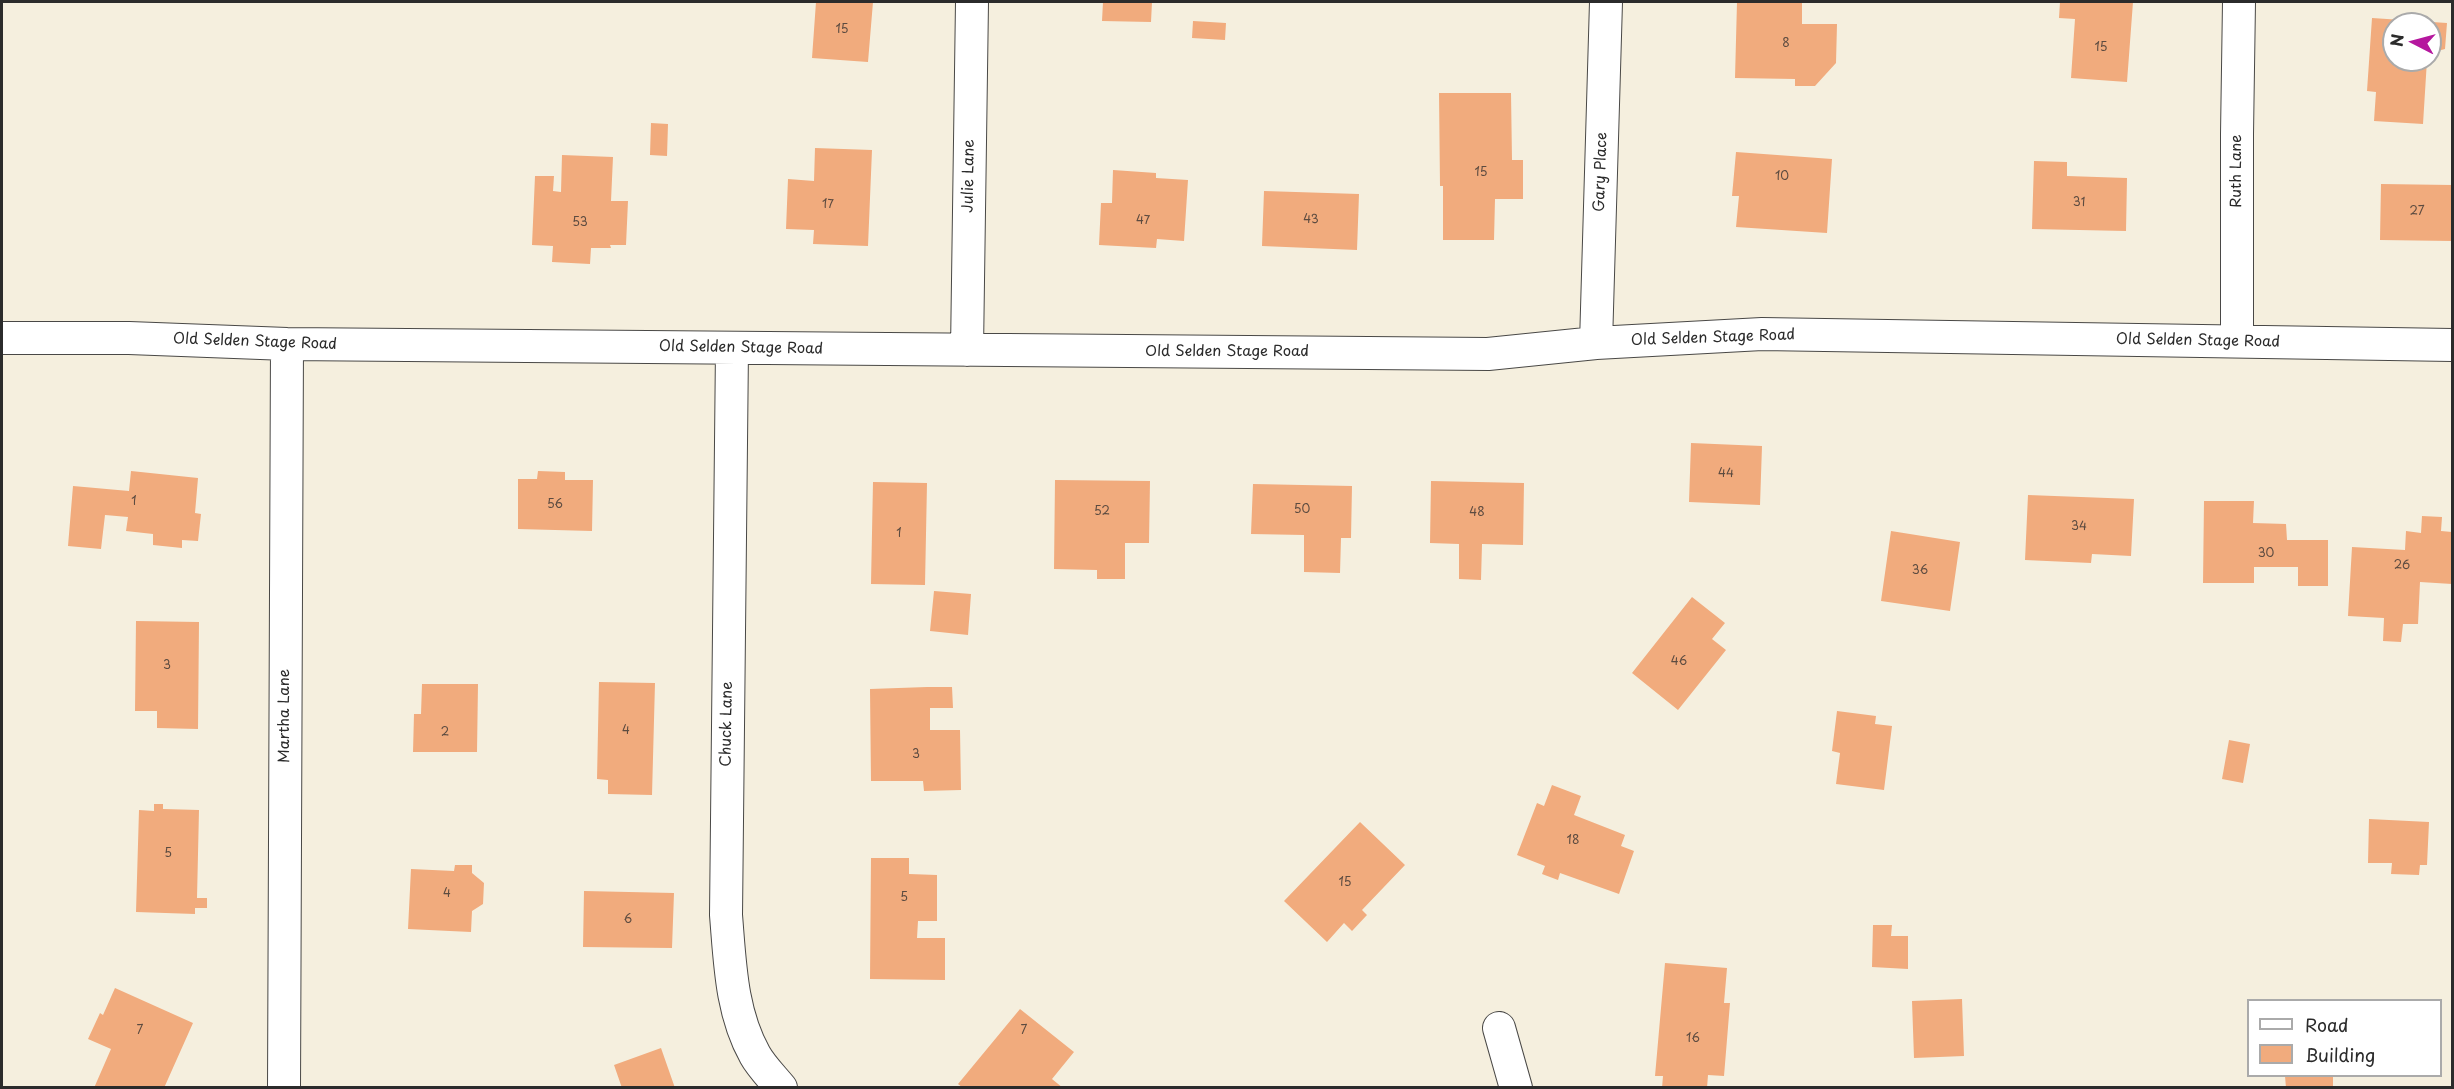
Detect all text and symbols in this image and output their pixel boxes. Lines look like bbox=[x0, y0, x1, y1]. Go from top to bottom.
north arrow bbox=[2382, 12, 2442, 72]
house number: 15 bbox=[835, 23, 849, 37]
text: N bbox=[2383, 33, 2409, 48]
house number: 8 bbox=[1782, 37, 1790, 51]
house number: 15 bbox=[2094, 41, 2108, 55]
street label: Gary Place bbox=[1591, 132, 1611, 212]
street label: Ruth Lane bbox=[2228, 134, 2246, 208]
street label: Julie Lane bbox=[959, 139, 979, 213]
house number: 15 bbox=[1474, 166, 1488, 180]
house number: 10 bbox=[1775, 170, 1789, 184]
house number: 31 bbox=[2073, 196, 2085, 210]
house number: 17 bbox=[822, 198, 834, 212]
house number: 27 bbox=[2410, 205, 2424, 219]
house number: 43 bbox=[1303, 213, 1319, 227]
house number: 47 bbox=[1136, 214, 1150, 228]
house number: 53 bbox=[572, 216, 588, 230]
street label: Old Selden Stage Road bbox=[1631, 326, 1795, 350]
street label: Old Selden Stage Road bbox=[173, 330, 337, 354]
street label: Old Selden Stage Road bbox=[2116, 331, 2280, 351]
street label: Old Selden Stage Road bbox=[659, 338, 823, 358]
street label: Old Selden Stage Road bbox=[1145, 343, 1309, 361]
house number: 44 bbox=[1718, 467, 1734, 481]
house number: 1 bbox=[131, 495, 137, 509]
house number: 56 bbox=[547, 498, 563, 512]
house number: 50 bbox=[1294, 503, 1310, 517]
house number: 52 bbox=[1094, 505, 1110, 519]
house number: 48 bbox=[1469, 506, 1485, 520]
house number: 34 bbox=[2071, 520, 2087, 534]
house number: 1 bbox=[896, 527, 902, 541]
house number: 30 bbox=[2258, 547, 2274, 561]
house number: 26 bbox=[2394, 559, 2410, 573]
house number: 36 bbox=[1912, 564, 1928, 578]
house number: 46 bbox=[1671, 655, 1687, 669]
house number: 3 bbox=[163, 659, 171, 673]
street label: Martha Lane bbox=[276, 669, 294, 763]
street label: Chuck Lane bbox=[717, 681, 737, 767]
house number: 4 bbox=[622, 724, 630, 738]
house number: 2 bbox=[441, 726, 449, 740]
house number: 3 bbox=[912, 748, 920, 762]
house number: 18 bbox=[1567, 834, 1579, 848]
house number: 5 bbox=[164, 847, 172, 861]
house number: 15 bbox=[1338, 876, 1352, 890]
house number: 4 bbox=[443, 887, 451, 901]
house number: 5 bbox=[900, 891, 908, 905]
house number: 6 bbox=[624, 913, 632, 927]
legend bbox=[2247, 999, 2442, 1077]
text: Road bbox=[2305, 1011, 2349, 1038]
house number: 7 bbox=[137, 1024, 143, 1038]
house number: 7 bbox=[1021, 1024, 1027, 1038]
house number: 16 bbox=[1686, 1032, 1700, 1046]
text: Building bbox=[2305, 1041, 2375, 1068]

